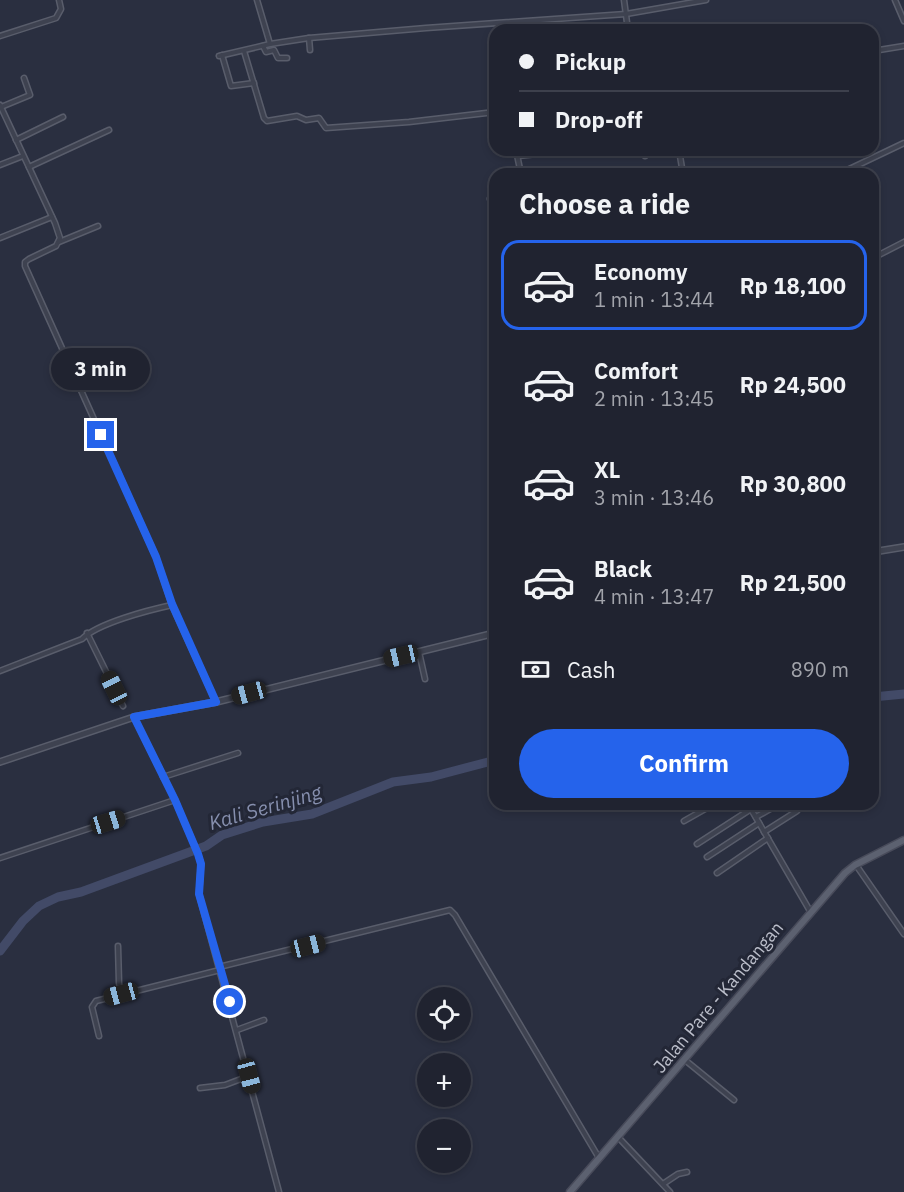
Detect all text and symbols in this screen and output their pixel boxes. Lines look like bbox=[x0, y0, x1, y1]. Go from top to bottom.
text: Pickup bbox=[555, 47, 626, 76]
text: Drop-off bbox=[555, 105, 642, 134]
text: Choose a ride bbox=[519, 186, 690, 221]
text: Economy bbox=[594, 257, 688, 286]
icon: car bbox=[522, 258, 576, 312]
text: Rp 18,100 bbox=[740, 271, 846, 300]
text: 1 min · 13:44 bbox=[594, 286, 714, 313]
callout: 3 min bbox=[51, 348, 150, 390]
text: 3 min bbox=[74, 355, 127, 382]
text: Comfort bbox=[594, 356, 678, 385]
icon: car bbox=[522, 357, 576, 411]
text: Rp 24,500 bbox=[740, 370, 846, 399]
text: 2 min · 13:45 bbox=[594, 385, 714, 412]
route end bbox=[87, 421, 114, 448]
text: XL bbox=[594, 455, 620, 484]
icon: car bbox=[522, 456, 576, 510]
text: Rp 30,800 bbox=[740, 469, 846, 498]
text: 3 min · 13:46 bbox=[594, 484, 714, 511]
text: Black bbox=[594, 554, 652, 583]
icon: car bbox=[522, 555, 576, 609]
text: Rp 21,500 bbox=[740, 568, 846, 597]
text: 4 min · 13:47 bbox=[594, 583, 714, 610]
car bbox=[381, 643, 421, 669]
icon: cash bbox=[519, 653, 552, 686]
text: Cash bbox=[567, 655, 616, 684]
text: 890 m bbox=[791, 656, 849, 683]
car bbox=[98, 668, 130, 708]
car bbox=[229, 680, 269, 706]
button: Confirm bbox=[519, 729, 849, 798]
water label: Kali Serinjing bbox=[206, 778, 325, 836]
car bbox=[88, 808, 128, 836]
street label: Jalan Pare - Kandangan bbox=[648, 917, 788, 1077]
car bbox=[288, 933, 328, 959]
car bbox=[101, 981, 141, 1007]
map controls bbox=[417, 987, 471, 1173]
button: locate bbox=[417, 987, 471, 1041]
route start bbox=[216, 988, 243, 1015]
button: + bbox=[417, 1053, 471, 1107]
car bbox=[236, 1056, 262, 1096]
button: − bbox=[417, 1119, 471, 1173]

